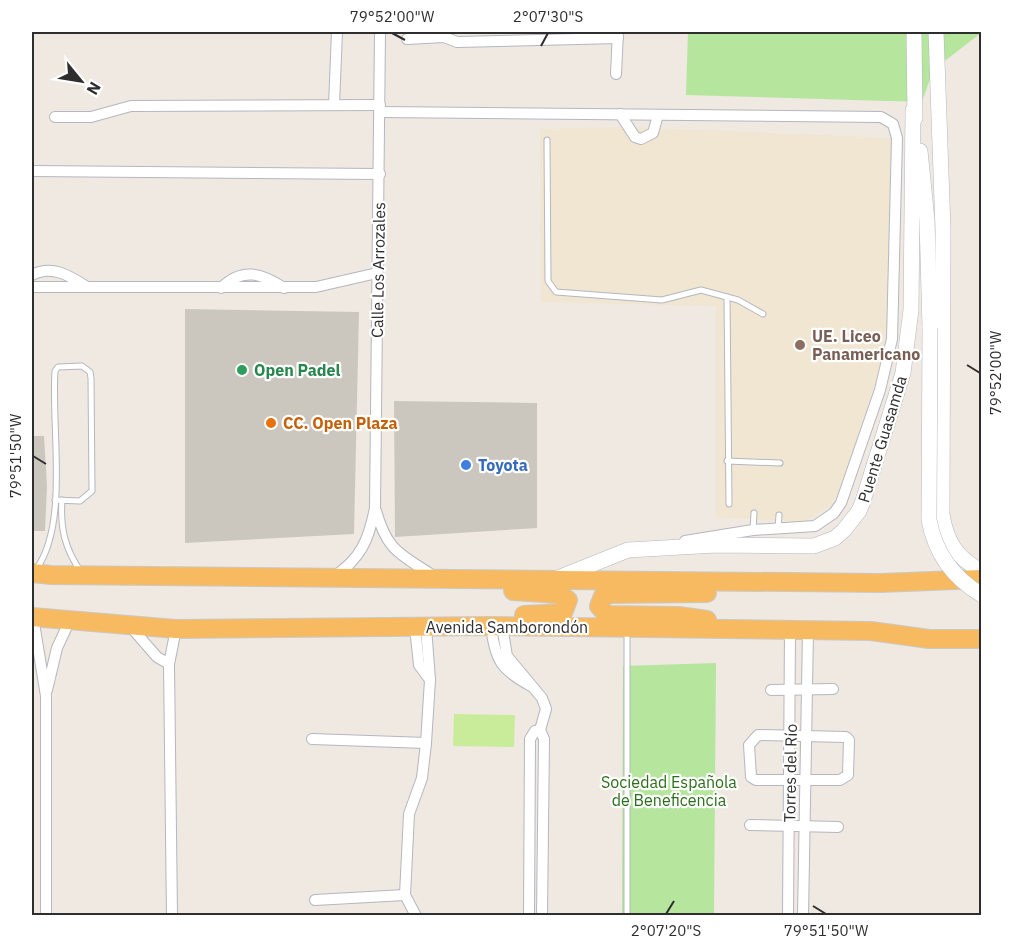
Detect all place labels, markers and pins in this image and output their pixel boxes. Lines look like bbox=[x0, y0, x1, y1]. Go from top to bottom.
place label: UE. Liceo Panamericano bbox=[812, 326, 920, 364]
marker: UE. Liceo Panamericano bbox=[793, 338, 807, 352]
place label: Open Padel bbox=[254, 360, 341, 380]
marker: Open Padel bbox=[235, 363, 249, 377]
place label: CC. Open Plaza bbox=[283, 413, 398, 433]
marker: CC. Open Plaza bbox=[264, 416, 278, 430]
place label: Toyota bbox=[478, 455, 528, 475]
marker: Toyota bbox=[459, 458, 473, 472]

